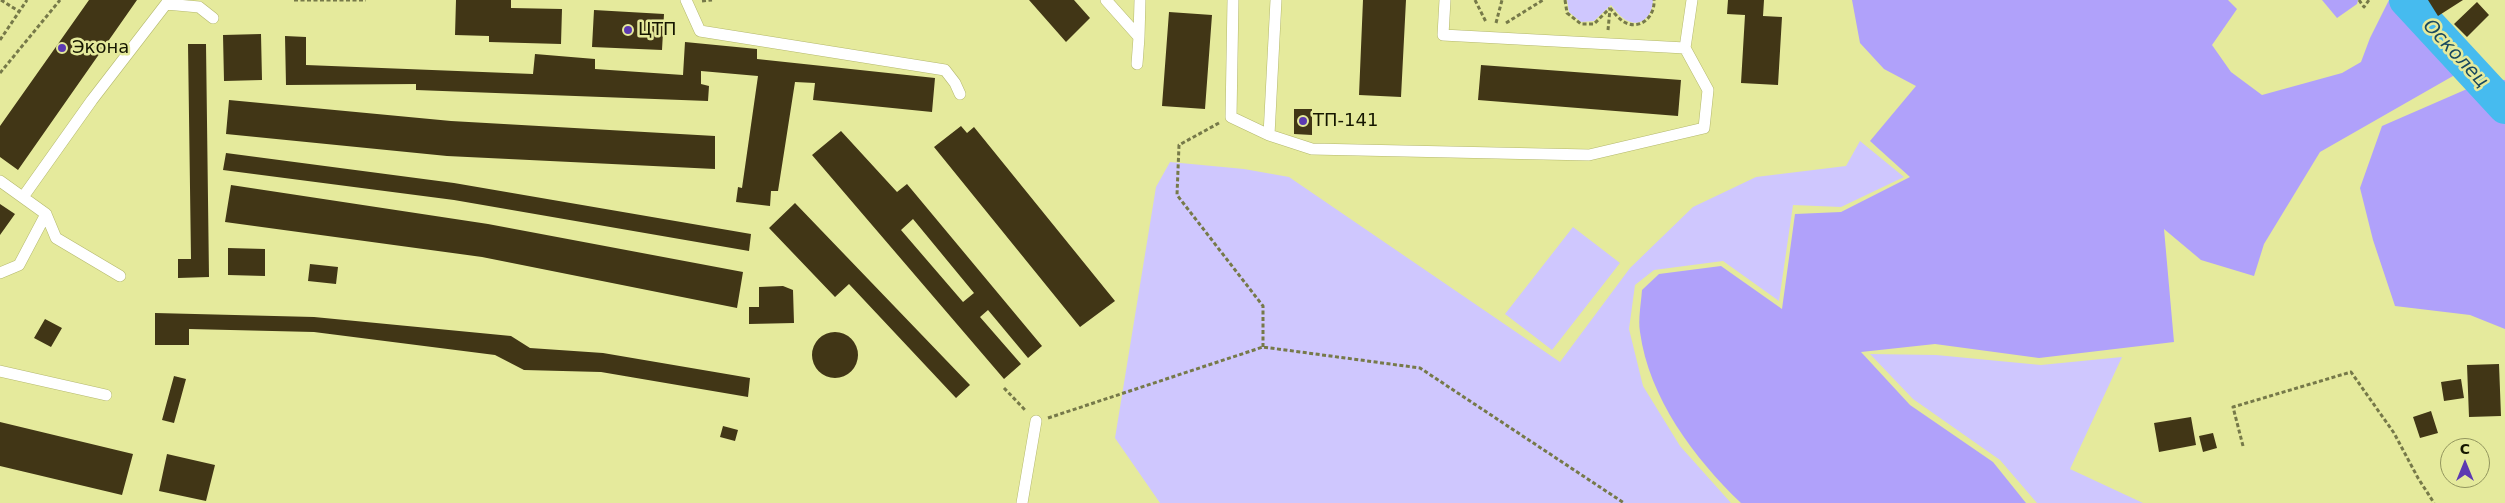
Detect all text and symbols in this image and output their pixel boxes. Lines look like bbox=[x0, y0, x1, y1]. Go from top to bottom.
water label: Осколец bbox=[2418, 15, 2492, 93]
place label: ЦТП bbox=[638, 19, 677, 41]
marker: ЦТП bbox=[622, 24, 634, 36]
place label: Экона bbox=[72, 37, 129, 59]
marker: Экона bbox=[56, 42, 68, 54]
place label: ТП-141 bbox=[1313, 110, 1378, 132]
marker: ТП-141 bbox=[1297, 115, 1309, 127]
north arrow bbox=[2440, 438, 2490, 488]
text: С bbox=[2460, 441, 2470, 457]

